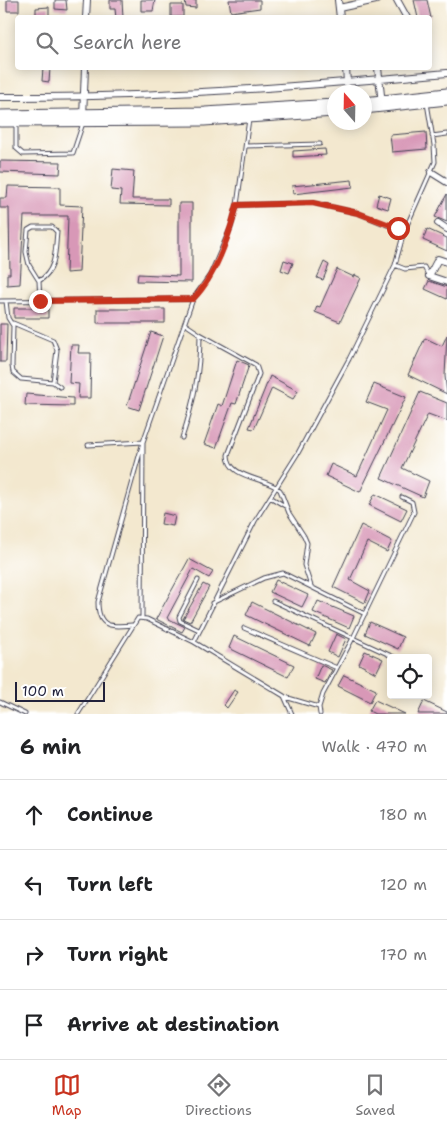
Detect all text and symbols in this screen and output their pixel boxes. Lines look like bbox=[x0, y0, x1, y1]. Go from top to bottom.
search box bbox=[15, 15, 432, 70]
icon: search bbox=[33, 29, 61, 57]
text: Search here bbox=[73, 30, 182, 55]
north arrow bbox=[327, 85, 372, 130]
route start bbox=[387, 217, 410, 240]
route end bbox=[29, 290, 52, 313]
map controls bbox=[387, 654, 432, 699]
button: locate bbox=[387, 654, 432, 699]
scale bar bbox=[15, 679, 105, 702]
text: 100 m bbox=[22, 682, 64, 700]
text: 6 min bbox=[20, 733, 81, 761]
text: Walk · 470 m bbox=[322, 736, 427, 757]
icon: ahead bbox=[20, 801, 48, 829]
text: Continue bbox=[67, 802, 153, 827]
text: 180 m bbox=[379, 804, 427, 825]
icon: left bbox=[20, 871, 48, 899]
text: Turn left bbox=[67, 872, 153, 897]
text: 120 m bbox=[380, 874, 427, 895]
icon: right bbox=[20, 941, 48, 969]
text: Turn right bbox=[67, 942, 168, 967]
text: 170 m bbox=[380, 944, 427, 965]
icon: arrive bbox=[20, 1011, 48, 1039]
text: Arrive at destination bbox=[67, 1012, 279, 1037]
tab: Map bbox=[52, 1071, 82, 1119]
tab: Directions bbox=[185, 1071, 252, 1119]
tab: Saved bbox=[356, 1071, 395, 1119]

